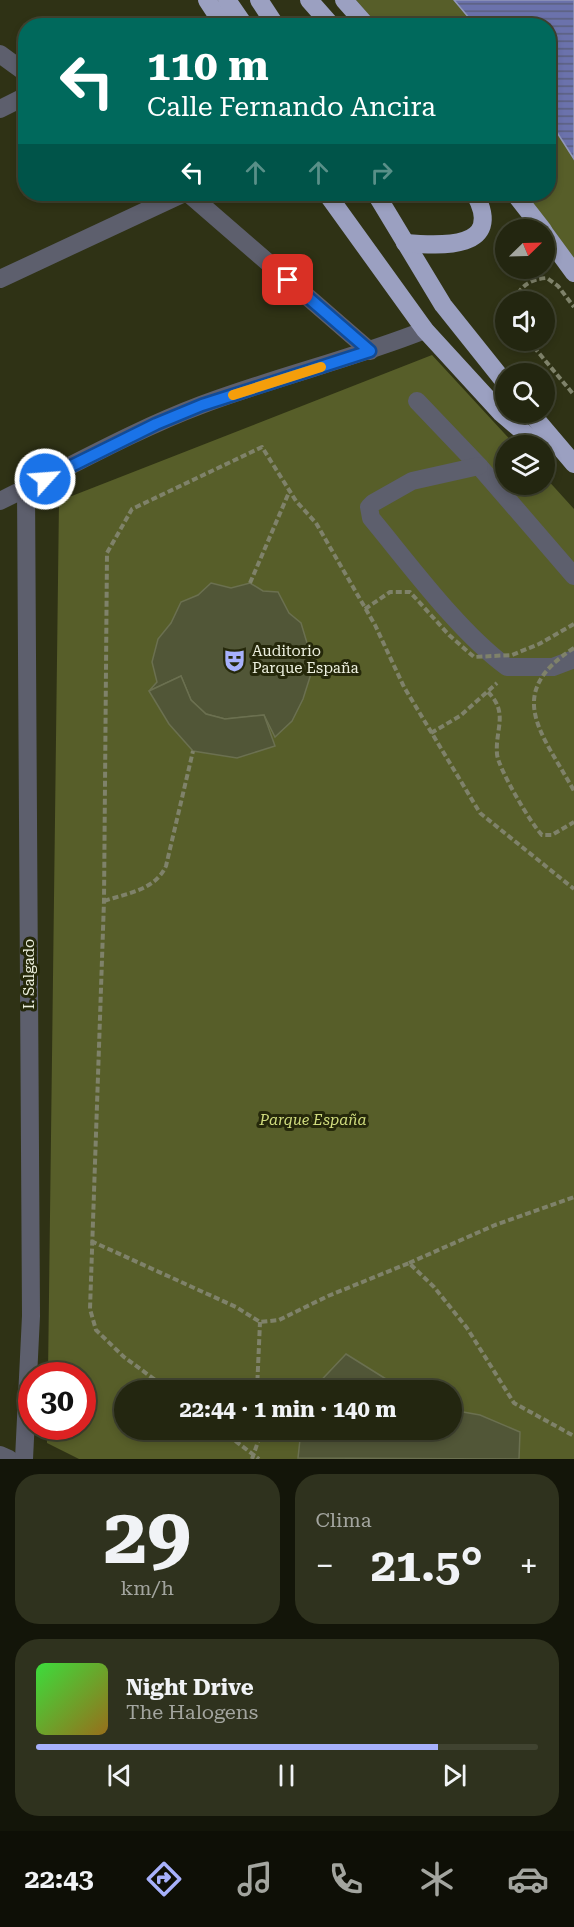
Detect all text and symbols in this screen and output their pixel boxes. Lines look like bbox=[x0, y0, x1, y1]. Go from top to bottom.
text: 110 m bbox=[147, 41, 269, 90]
icon: left bbox=[48, 42, 126, 120]
text: Calle Fernando Ancira bbox=[147, 91, 436, 123]
icon: left bbox=[176, 156, 209, 189]
icon: ahead bbox=[239, 156, 272, 189]
icon: ahead bbox=[302, 156, 335, 189]
icon: right bbox=[365, 156, 398, 189]
north arrow bbox=[495, 219, 555, 279]
map controls bbox=[495, 219, 555, 495]
pin bbox=[262, 254, 313, 305]
icon: arrive bbox=[271, 263, 304, 296]
button: sound bbox=[495, 291, 555, 351]
button: search bbox=[495, 363, 555, 423]
button: layers bbox=[495, 435, 555, 495]
position arrow bbox=[13, 447, 77, 511]
place label: Auditorio Parque España bbox=[252, 642, 359, 677]
theatre icon: Auditorio Parque España bbox=[221, 647, 247, 673]
street label: I. Salgado bbox=[20, 939, 38, 1009]
park label: Parque España bbox=[258, 1111, 367, 1129]
speed limit sign: 30 bbox=[18, 1362, 96, 1440]
text: 22:44 · 1 min · 140 m bbox=[179, 1397, 397, 1422]
text: 29 bbox=[104, 1491, 191, 1582]
text: Clima bbox=[316, 1508, 371, 1532]
text: 21.5° bbox=[371, 1539, 483, 1592]
text: − bbox=[316, 1546, 334, 1585]
text: + bbox=[520, 1546, 538, 1585]
text: km/h bbox=[120, 1576, 174, 1600]
text: Night Drive bbox=[126, 1675, 254, 1700]
text: The Halogens bbox=[126, 1700, 258, 1724]
icon: previous bbox=[103, 1759, 136, 1792]
icon: pause bbox=[270, 1759, 303, 1792]
icon: next bbox=[438, 1759, 471, 1792]
icon: directions bbox=[143, 1858, 185, 1900]
icon: music bbox=[234, 1858, 276, 1900]
icon: phone bbox=[325, 1858, 367, 1900]
icon: climate bbox=[416, 1858, 458, 1900]
icon: car bbox=[507, 1858, 549, 1900]
text: 22:43 bbox=[25, 1863, 94, 1895]

